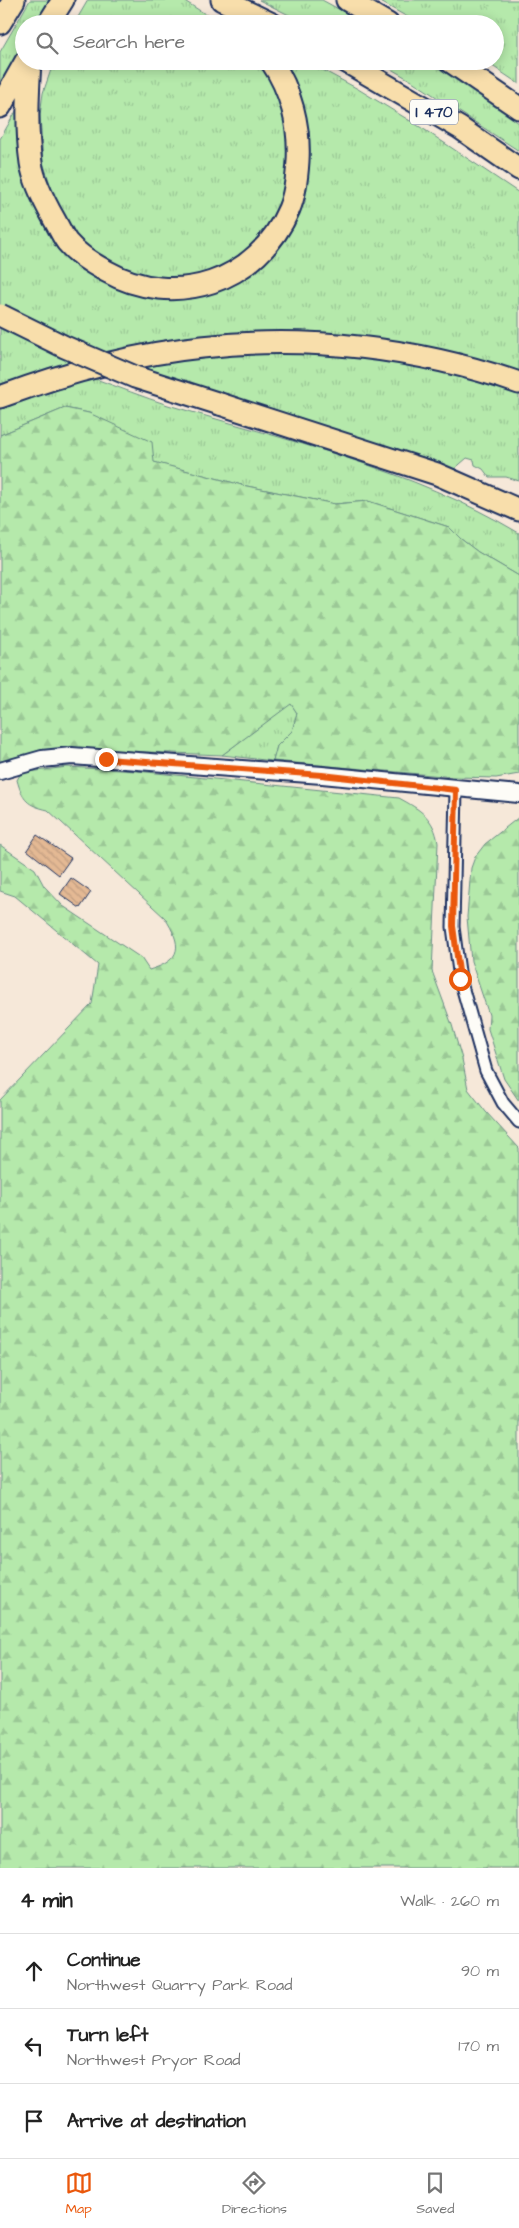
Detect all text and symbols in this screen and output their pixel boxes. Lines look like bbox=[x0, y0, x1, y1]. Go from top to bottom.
search box bbox=[15, 15, 504, 70]
icon: search bbox=[33, 29, 61, 57]
text: Search here bbox=[73, 29, 185, 56]
road number: I 470 bbox=[410, 100, 458, 124]
route end bbox=[95, 748, 118, 771]
route start bbox=[449, 968, 472, 991]
text: 4 min bbox=[20, 1886, 73, 1915]
text: Walk · 260 m bbox=[400, 1890, 499, 1912]
text: Continue bbox=[67, 1947, 141, 1974]
icon: ahead bbox=[20, 1957, 48, 1985]
text: 90 m bbox=[461, 1960, 499, 1982]
text: Northwest Quarry Park Road bbox=[67, 1974, 292, 1996]
text: Turn left bbox=[67, 2022, 148, 2049]
icon: left bbox=[20, 2032, 48, 2060]
text: 170 m bbox=[458, 2035, 499, 2057]
text: Northwest Pryor Road bbox=[67, 2049, 241, 2071]
icon: arrive bbox=[20, 2107, 48, 2135]
text: Arrive at destination bbox=[67, 2108, 246, 2135]
tab: Map bbox=[65, 2169, 93, 2219]
tab: Directions bbox=[222, 2169, 287, 2219]
tab: Saved bbox=[416, 2169, 454, 2219]

